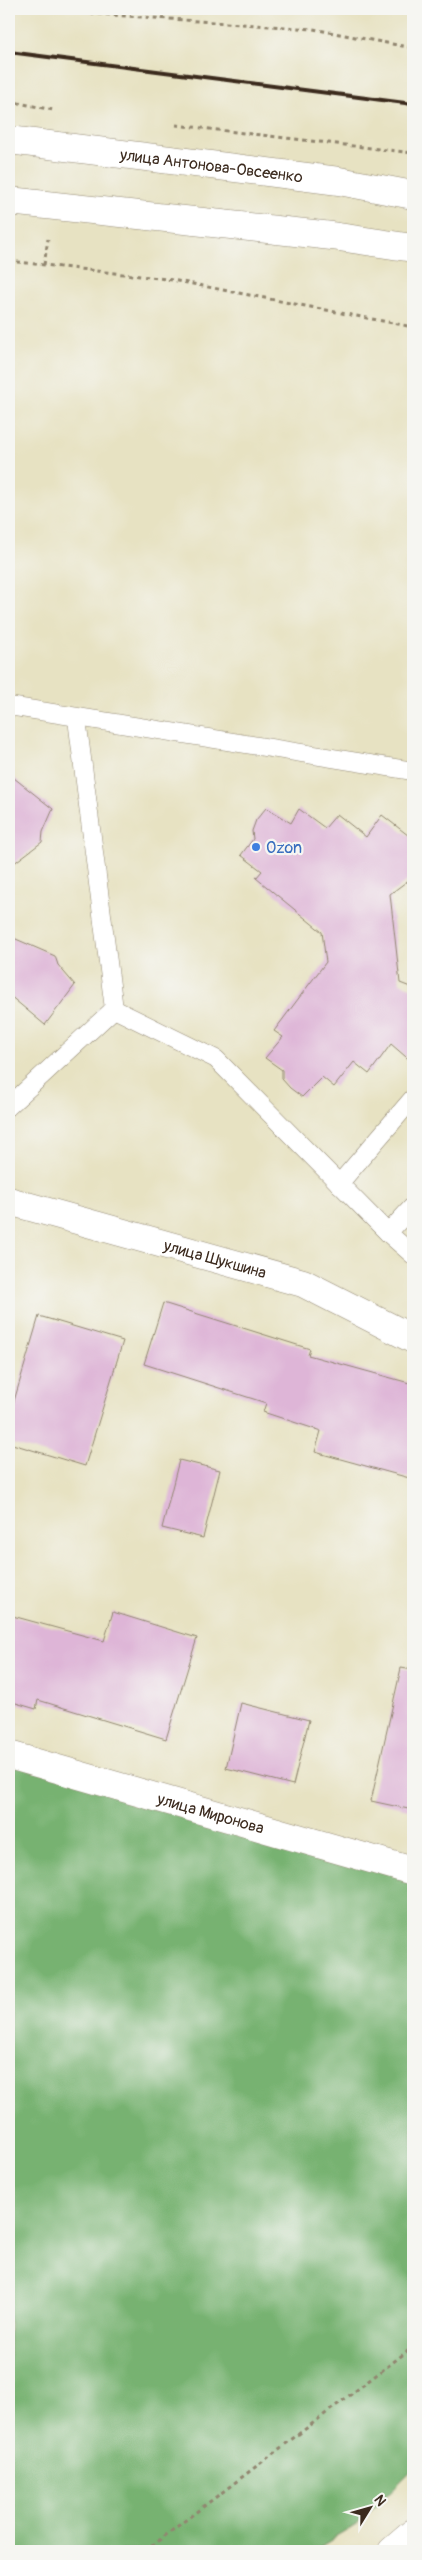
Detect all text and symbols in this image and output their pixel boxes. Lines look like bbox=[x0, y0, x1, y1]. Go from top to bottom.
street label: улица Антонова-Овсеенко bbox=[118, 145, 304, 187]
place label: Ozon bbox=[266, 838, 302, 858]
marker: Ozon bbox=[250, 841, 262, 853]
street label: улица Шукшина bbox=[160, 1235, 268, 1283]
street label: улица Миронова bbox=[154, 1789, 266, 1839]
north arrow bbox=[344, 2482, 394, 2532]
text: N bbox=[370, 2492, 390, 2509]

